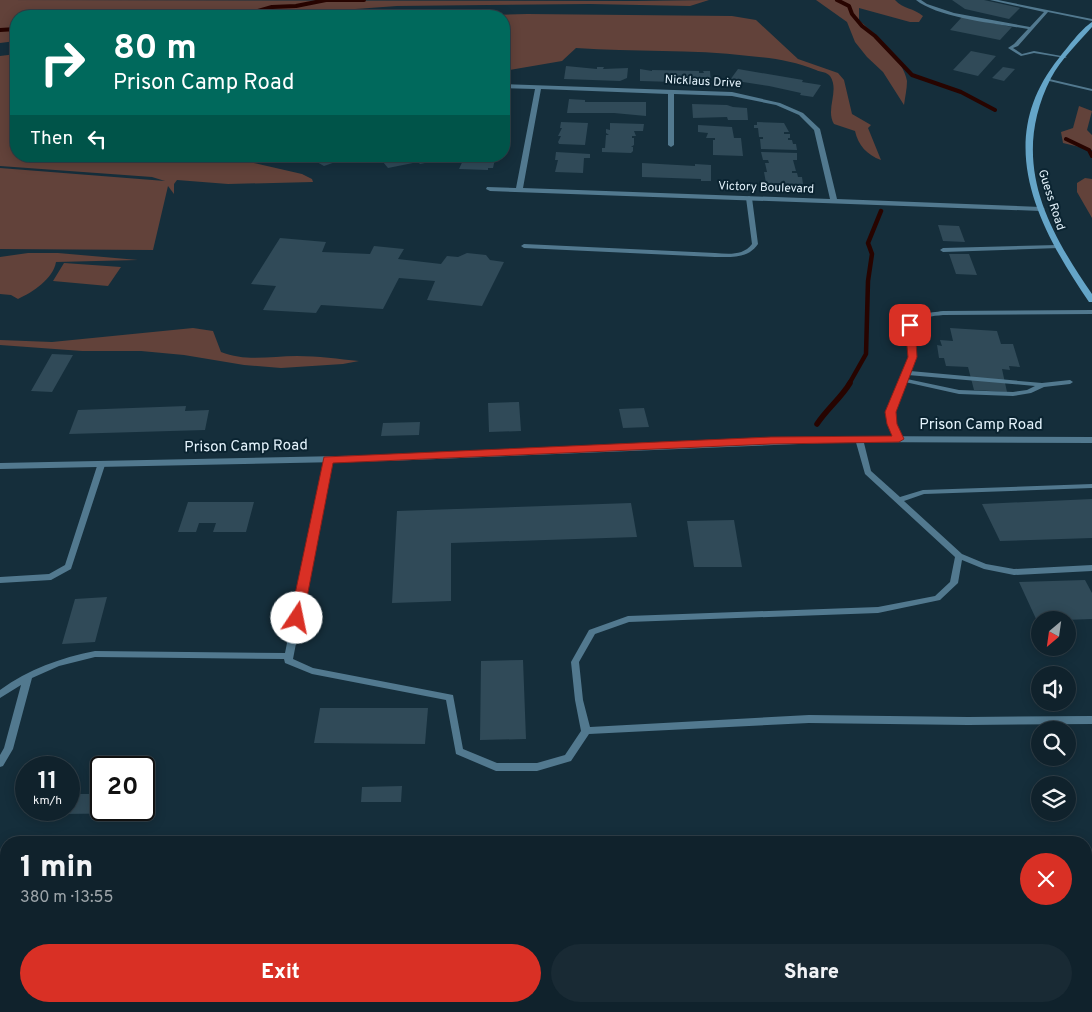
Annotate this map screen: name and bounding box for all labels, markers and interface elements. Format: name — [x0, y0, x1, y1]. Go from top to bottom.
text: 80 m — [113, 27, 197, 71]
icon: right — [30, 30, 95, 95]
text: Prison Camp Road — [113, 70, 294, 97]
street label: Nicklaus Drive — [664, 72, 742, 92]
icon: left — [83, 125, 111, 153]
text: Then — [30, 127, 73, 151]
street label: Guess Road — [1034, 167, 1068, 233]
street label: Victory Boulevard — [718, 178, 814, 198]
pin — [889, 304, 931, 346]
icon: arrive — [896, 311, 924, 339]
street label: Prison Camp Road — [919, 416, 1043, 435]
street label: Prison Camp Road — [184, 436, 308, 458]
position arrow — [270, 591, 322, 643]
north arrow — [1031, 611, 1076, 656]
map controls — [1031, 611, 1076, 821]
button: sound — [1031, 666, 1076, 711]
button: search — [1031, 721, 1076, 766]
speed limit sign: 20 — [90, 756, 155, 821]
text: 11 — [37, 766, 58, 798]
button: layers — [1031, 776, 1076, 821]
text: km/h — [33, 793, 62, 809]
text: 1 min — [20, 850, 93, 887]
button: close — [1020, 853, 1072, 905]
text: 380 m · 13:55 — [20, 888, 113, 908]
button: Exit — [20, 944, 541, 1002]
button: Share — [551, 944, 1072, 1002]

